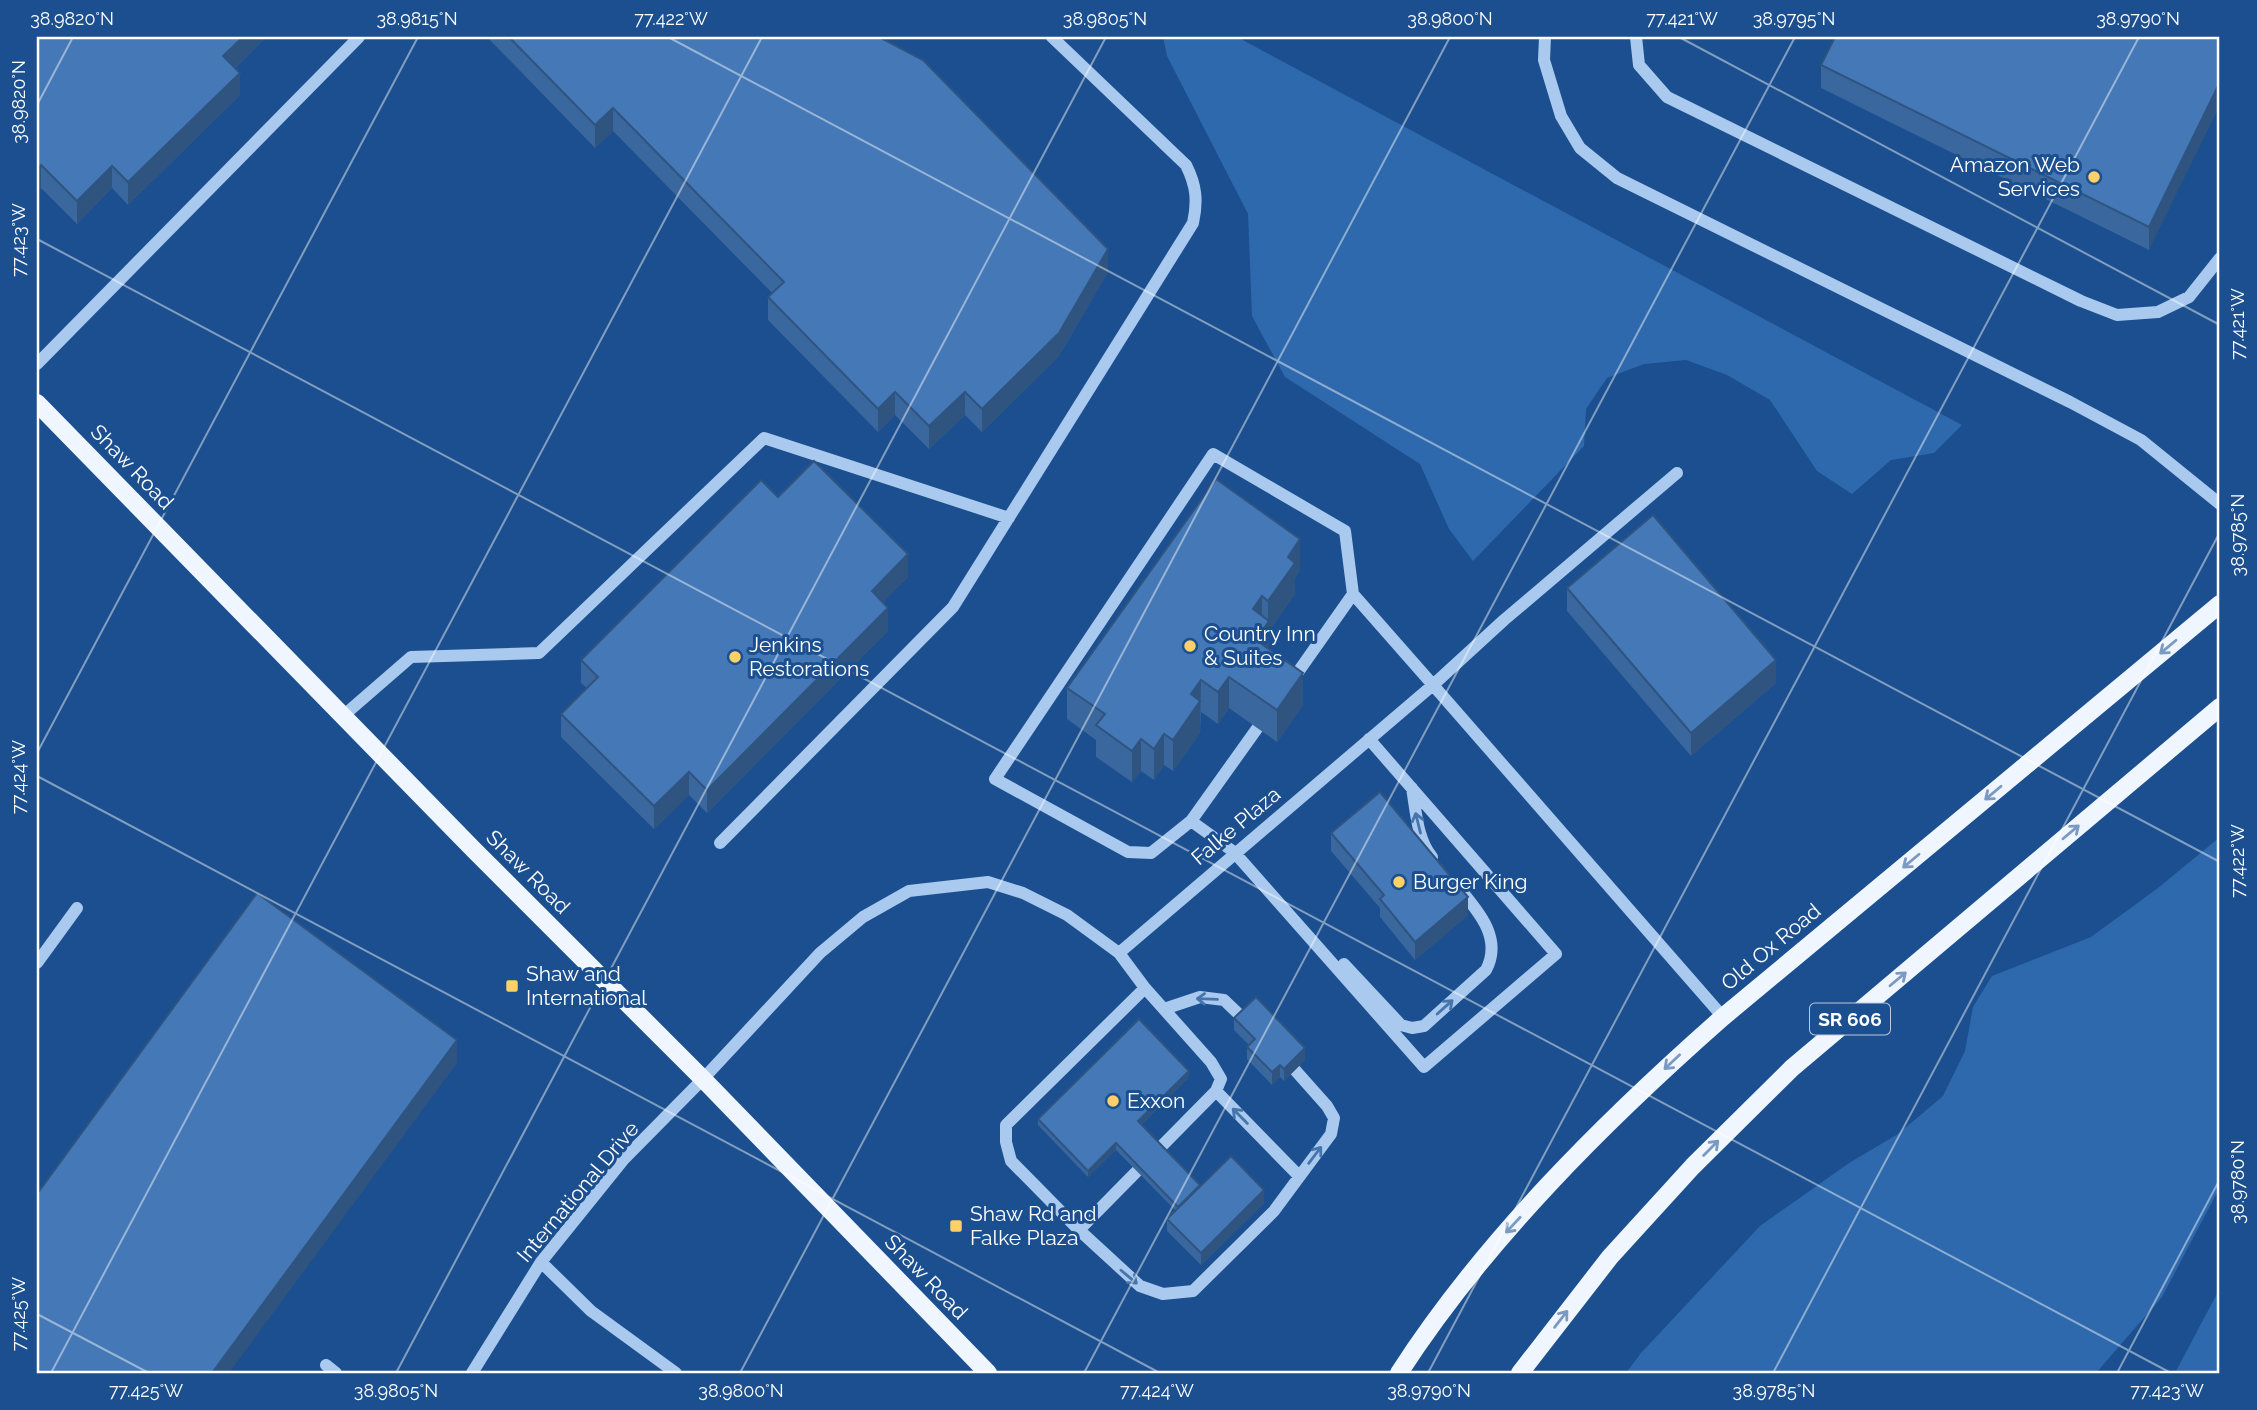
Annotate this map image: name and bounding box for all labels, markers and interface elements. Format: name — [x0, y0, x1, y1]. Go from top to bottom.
text: 38.9820°N — [30, 8, 114, 29]
text: 38.9815°N — [376, 8, 458, 29]
text: 77.422°W — [634, 8, 708, 29]
text: 38.9805°N — [1063, 8, 1147, 29]
text: 38.9800°N — [1407, 8, 1493, 29]
text: 77.421°W — [1646, 8, 1718, 29]
text: 38.9795°N — [1753, 8, 1835, 29]
text: 38.9790°N — [2096, 8, 2180, 29]
text: 38.9820°N — [8, 60, 29, 144]
place label: Amazon Web Services — [1950, 152, 2080, 201]
marker: Amazon Web Services — [2086, 169, 2102, 185]
text: 77.423°W — [8, 203, 29, 277]
text: 77.421°W — [2227, 288, 2248, 360]
street label: Shaw Road — [86, 419, 179, 514]
text: 38.9785°N — [2227, 494, 2248, 576]
place label: Country Inn & Suites — [1204, 621, 1316, 670]
place label: Jenkins Restorations — [749, 632, 869, 681]
marker: Country Inn & Suites — [1182, 638, 1198, 654]
one-way arrow — [2159, 639, 2177, 655]
marker: Jenkins Restorations — [727, 649, 743, 665]
text: 77.424°W — [8, 740, 29, 814]
street label: Falke Plaza — [1186, 781, 1285, 870]
one-way arrow — [1984, 785, 2002, 801]
one-way arrow — [1411, 812, 1424, 835]
one-way arrow — [2062, 824, 2080, 840]
text: 77.422°W — [2227, 824, 2248, 898]
street label: Shaw Road — [481, 825, 575, 919]
one-way arrow — [1903, 853, 1921, 869]
place label: Burger King — [1413, 869, 1527, 894]
marker: Burger King — [1391, 874, 1407, 890]
street label: Old Ox Road — [1716, 898, 1825, 995]
place label: Shaw and International — [526, 961, 647, 1010]
one-way arrow — [1888, 971, 1906, 986]
marker: Shaw and International — [504, 978, 520, 994]
one-way arrow — [1196, 993, 1219, 1006]
one-way arrow — [1436, 999, 1454, 1015]
road number: SR 606 — [1810, 1004, 1890, 1035]
one-way arrow — [1664, 1054, 1681, 1071]
place label: Exxon — [1127, 1088, 1185, 1113]
marker: Exxon — [1105, 1093, 1121, 1109]
one-way arrow — [1232, 1108, 1249, 1125]
street label: International Drive — [512, 1116, 644, 1267]
one-way arrow — [1703, 1139, 1720, 1156]
text: 38.9780°N — [2227, 1140, 2248, 1224]
one-way arrow — [1307, 1147, 1322, 1165]
place label: Shaw Rd and Falke Plaza — [970, 1201, 1097, 1250]
one-way arrow — [1505, 1216, 1522, 1233]
marker: Shaw Rd and Falke Plaza — [948, 1218, 964, 1234]
street label: Shaw Road — [880, 1229, 973, 1324]
one-way arrow — [1120, 1269, 1138, 1285]
text: 77.425°W — [8, 1277, 29, 1351]
one-way arrow — [1554, 1310, 1569, 1328]
text: 77.425°W — [109, 1380, 183, 1401]
text: 38.9805°N — [354, 1380, 438, 1401]
text: 38.9800°N — [698, 1380, 784, 1401]
text: 77.424°W — [1120, 1380, 1194, 1401]
text: 38.9790°N — [1387, 1380, 1471, 1401]
text: 38.9785°N — [1733, 1380, 1815, 1401]
text: 77.423°W — [2130, 1380, 2204, 1401]

